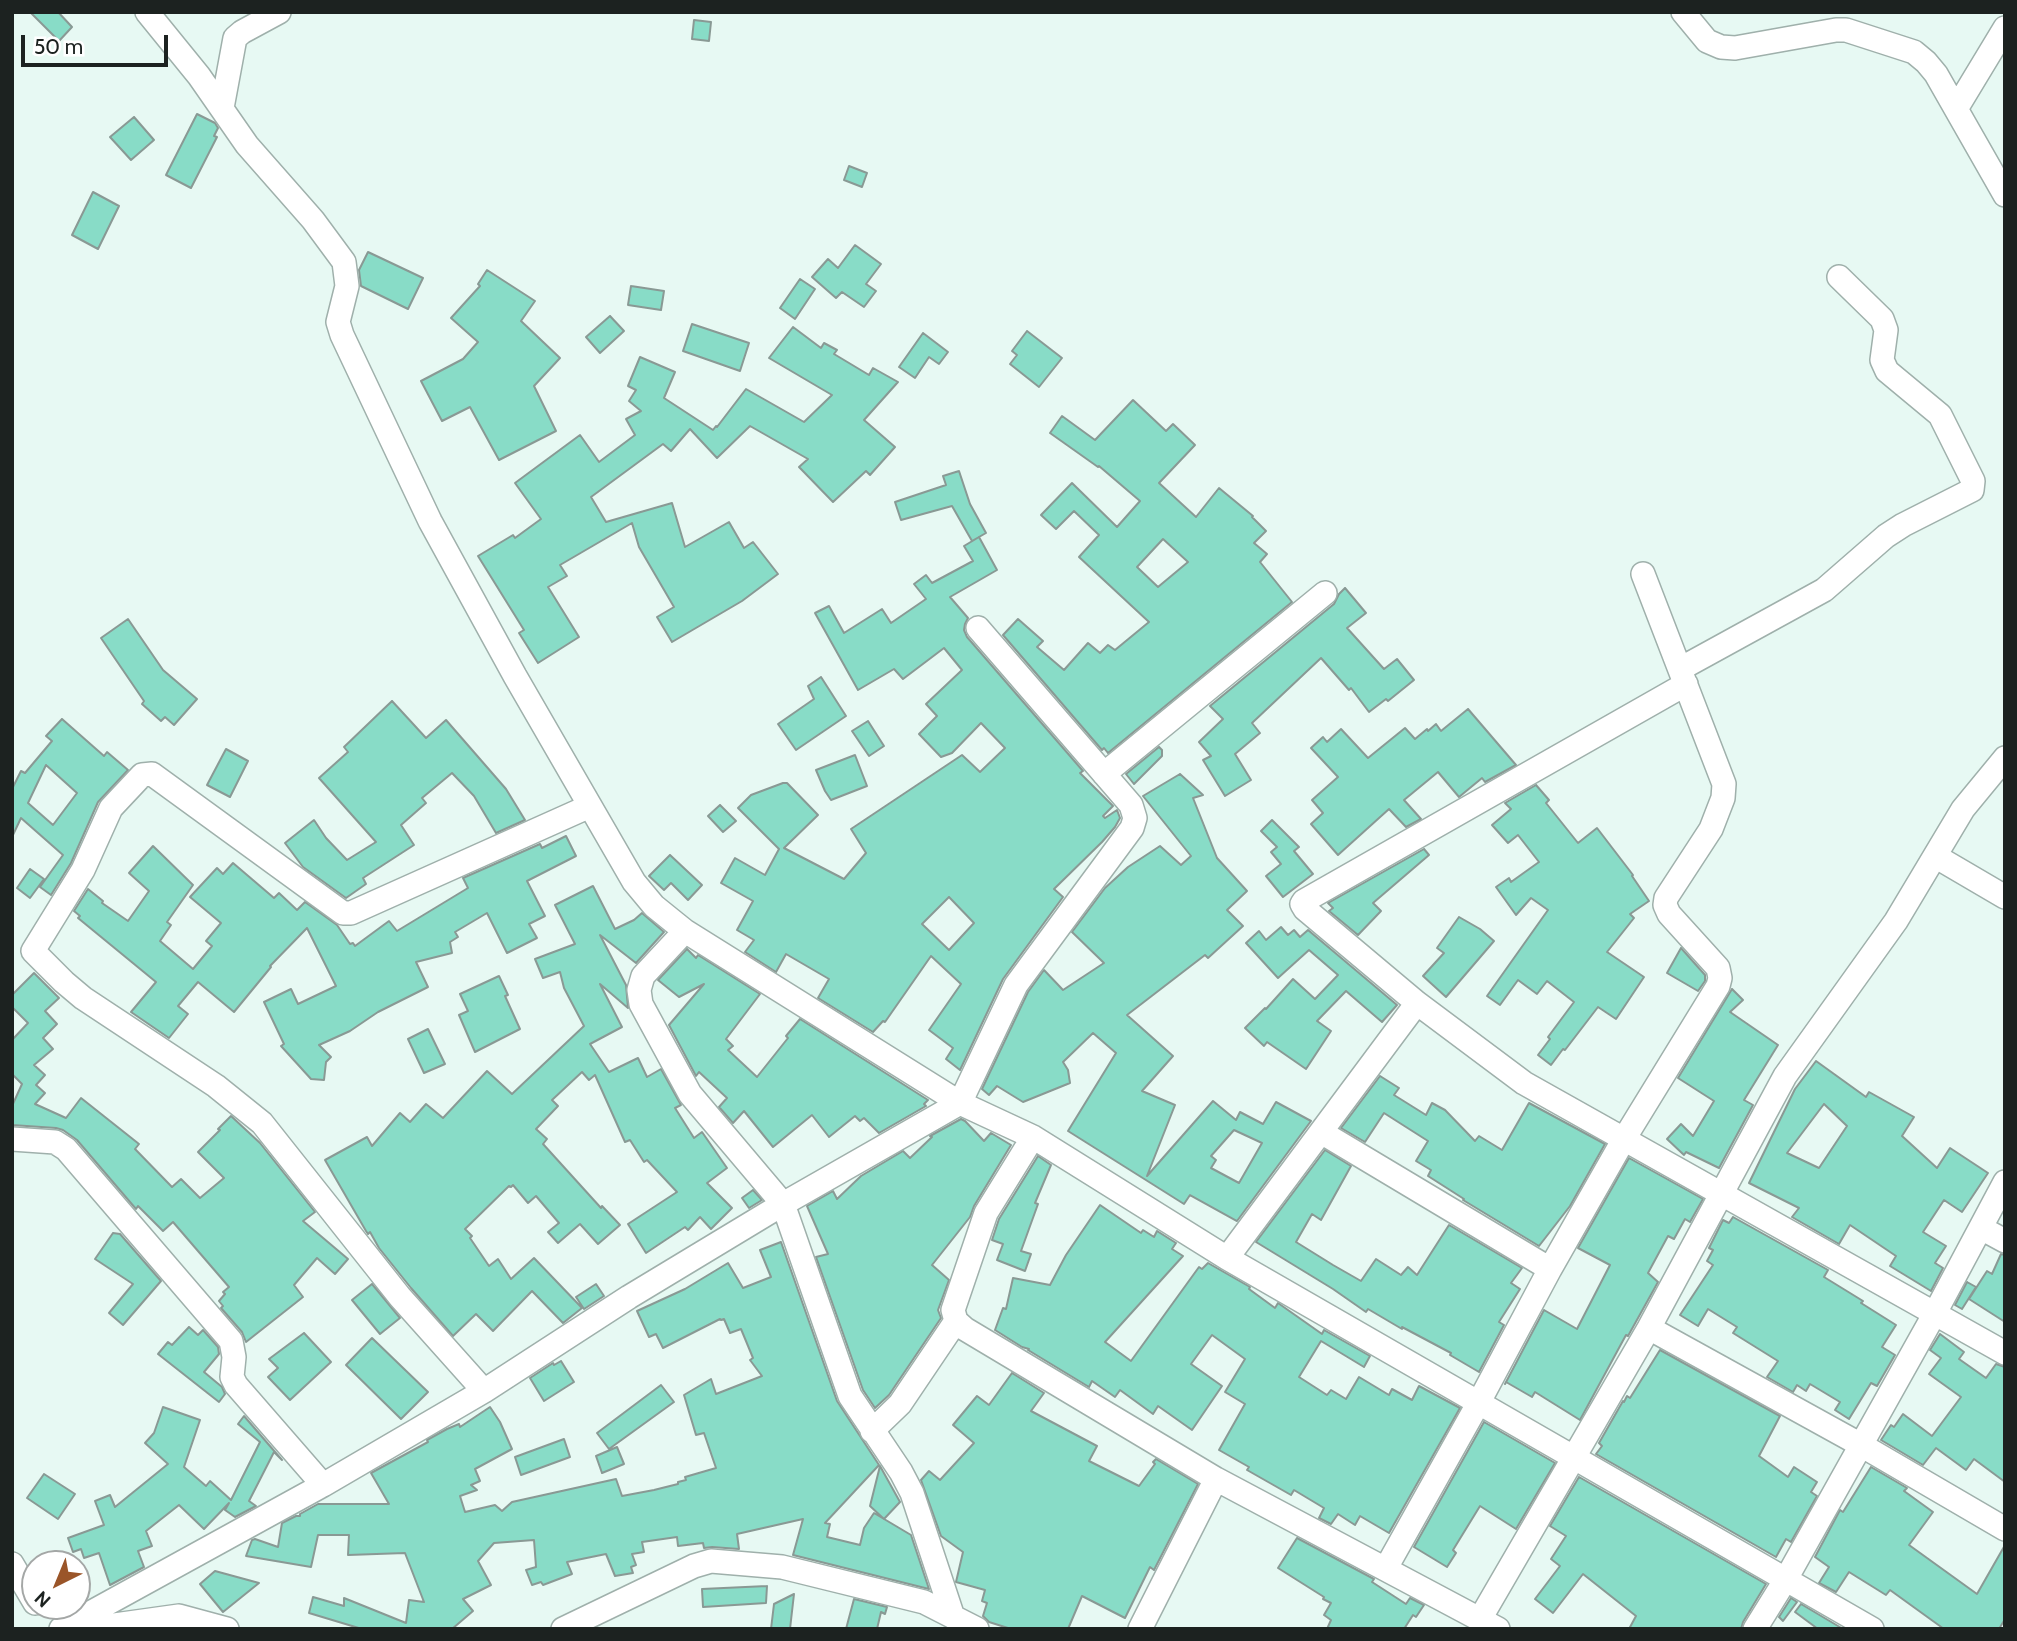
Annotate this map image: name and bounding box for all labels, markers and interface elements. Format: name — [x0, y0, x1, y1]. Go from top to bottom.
scale bar — [24, 21, 172, 65]
text: 50 m — [34, 34, 83, 59]
north arrow — [21, 1550, 91, 1620]
text: N — [30, 1586, 55, 1612]

